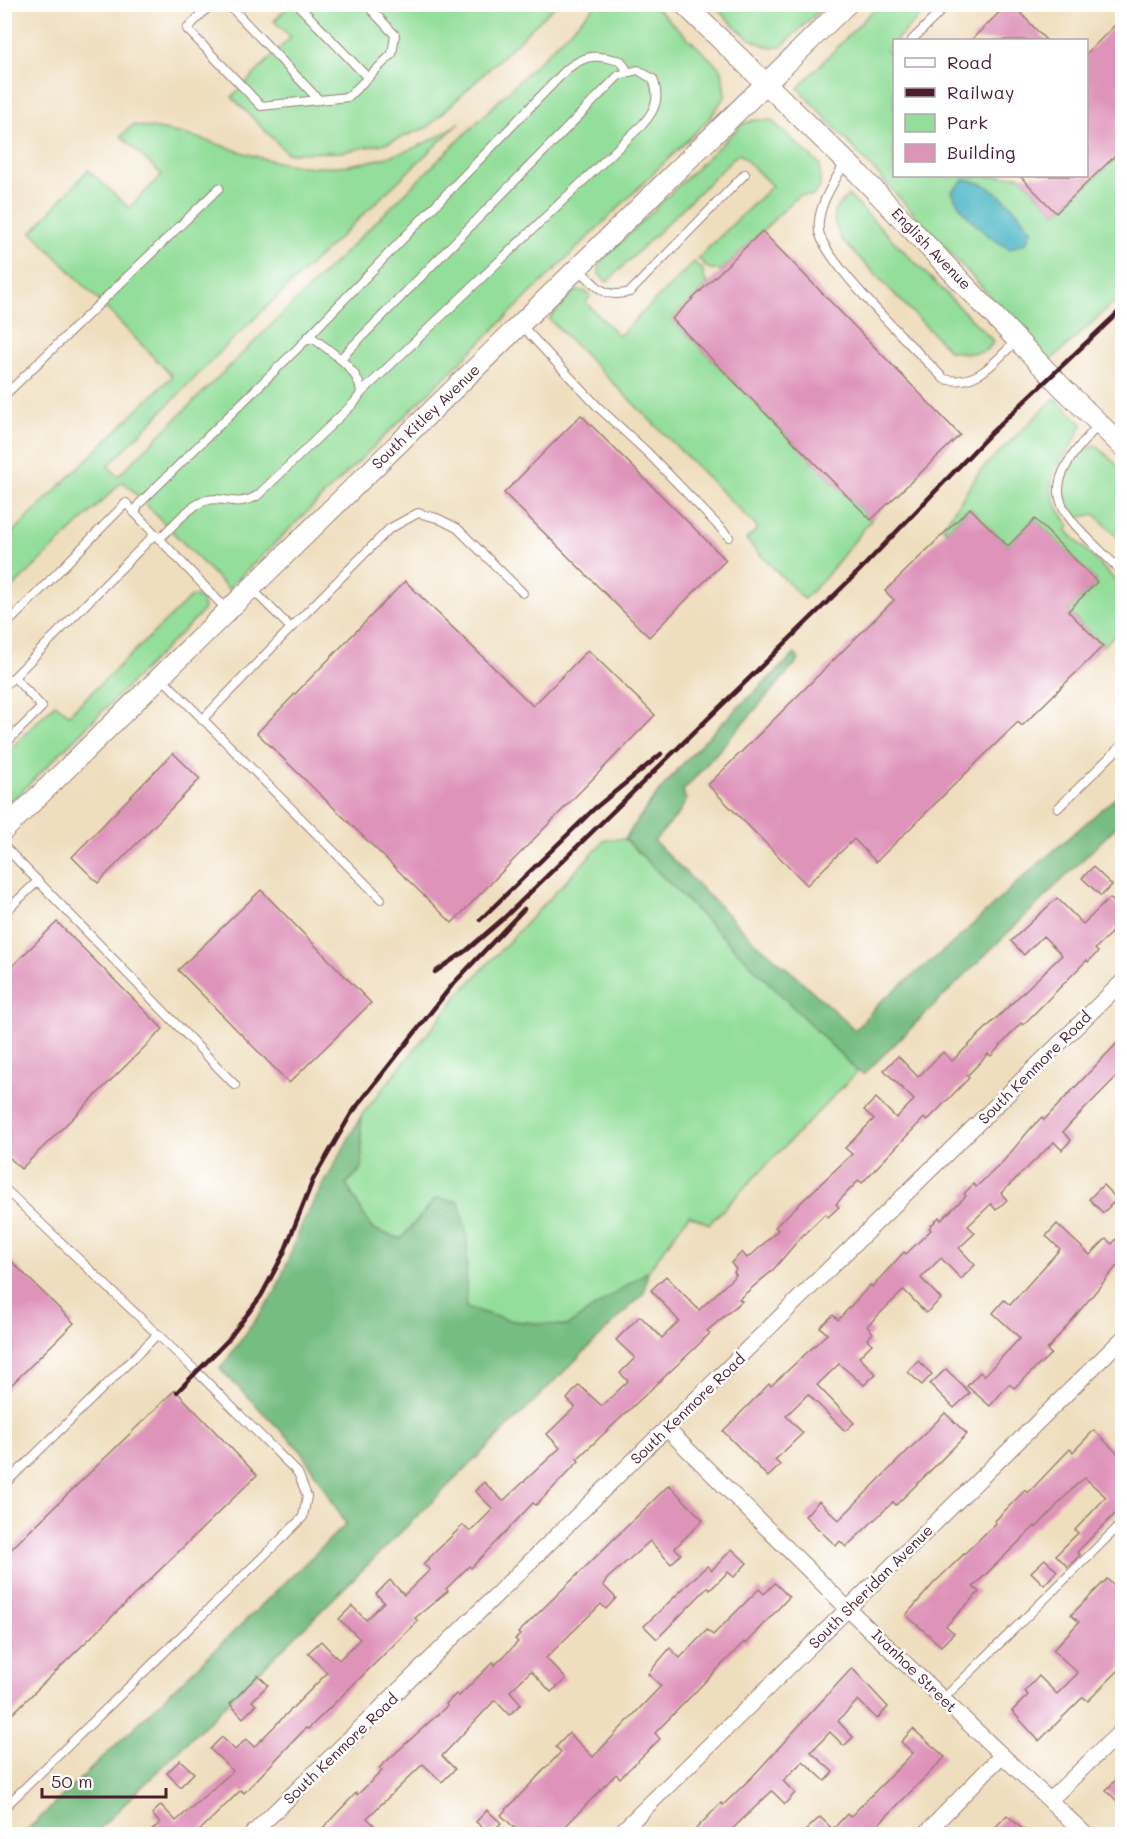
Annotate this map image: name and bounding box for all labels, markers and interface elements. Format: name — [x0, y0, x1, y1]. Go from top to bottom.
legend — [893, 39, 1088, 177]
text: Road — [947, 50, 992, 74]
text: Railway — [947, 80, 1014, 104]
text: Park — [947, 110, 988, 134]
text: Building — [947, 140, 1015, 164]
street label: English Avenue — [888, 203, 976, 294]
street label: South Kitley Avenue — [367, 359, 484, 473]
street label: South Kenmore Road — [974, 1007, 1095, 1128]
street label: South Kenmore Road — [626, 1348, 749, 1468]
street label: South Sheridan Avenue — [804, 1520, 937, 1653]
street label: Ivanhoe Street — [868, 1624, 962, 1716]
street label: South Kenmore Road — [279, 1688, 402, 1808]
scale bar — [42, 1761, 166, 1799]
text: 50 m — [51, 1769, 93, 1793]

